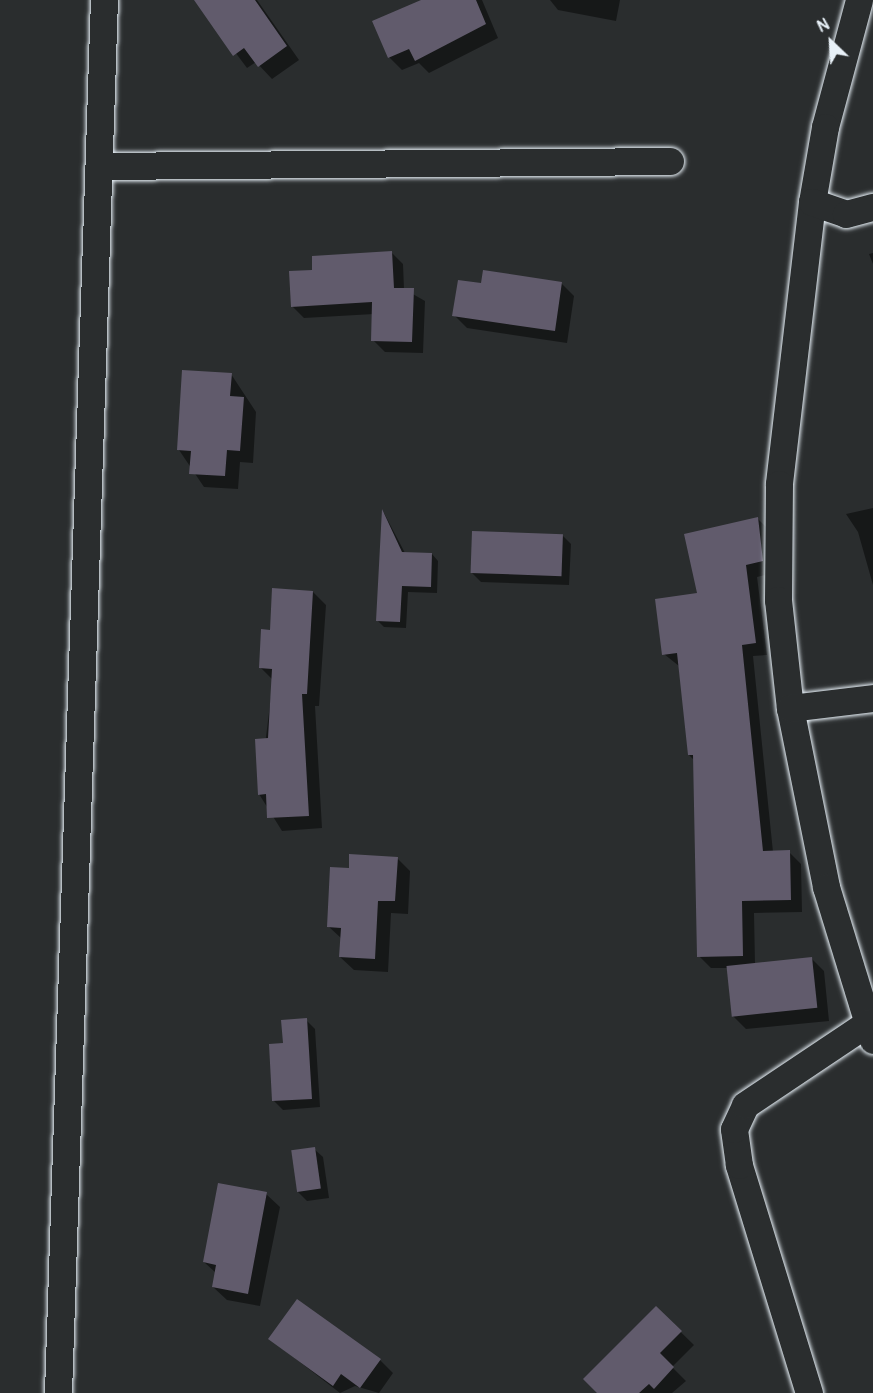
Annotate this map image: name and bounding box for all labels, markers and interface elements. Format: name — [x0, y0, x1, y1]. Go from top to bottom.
north arrow — [801, 12, 861, 72]
text: N — [814, 14, 833, 37]

